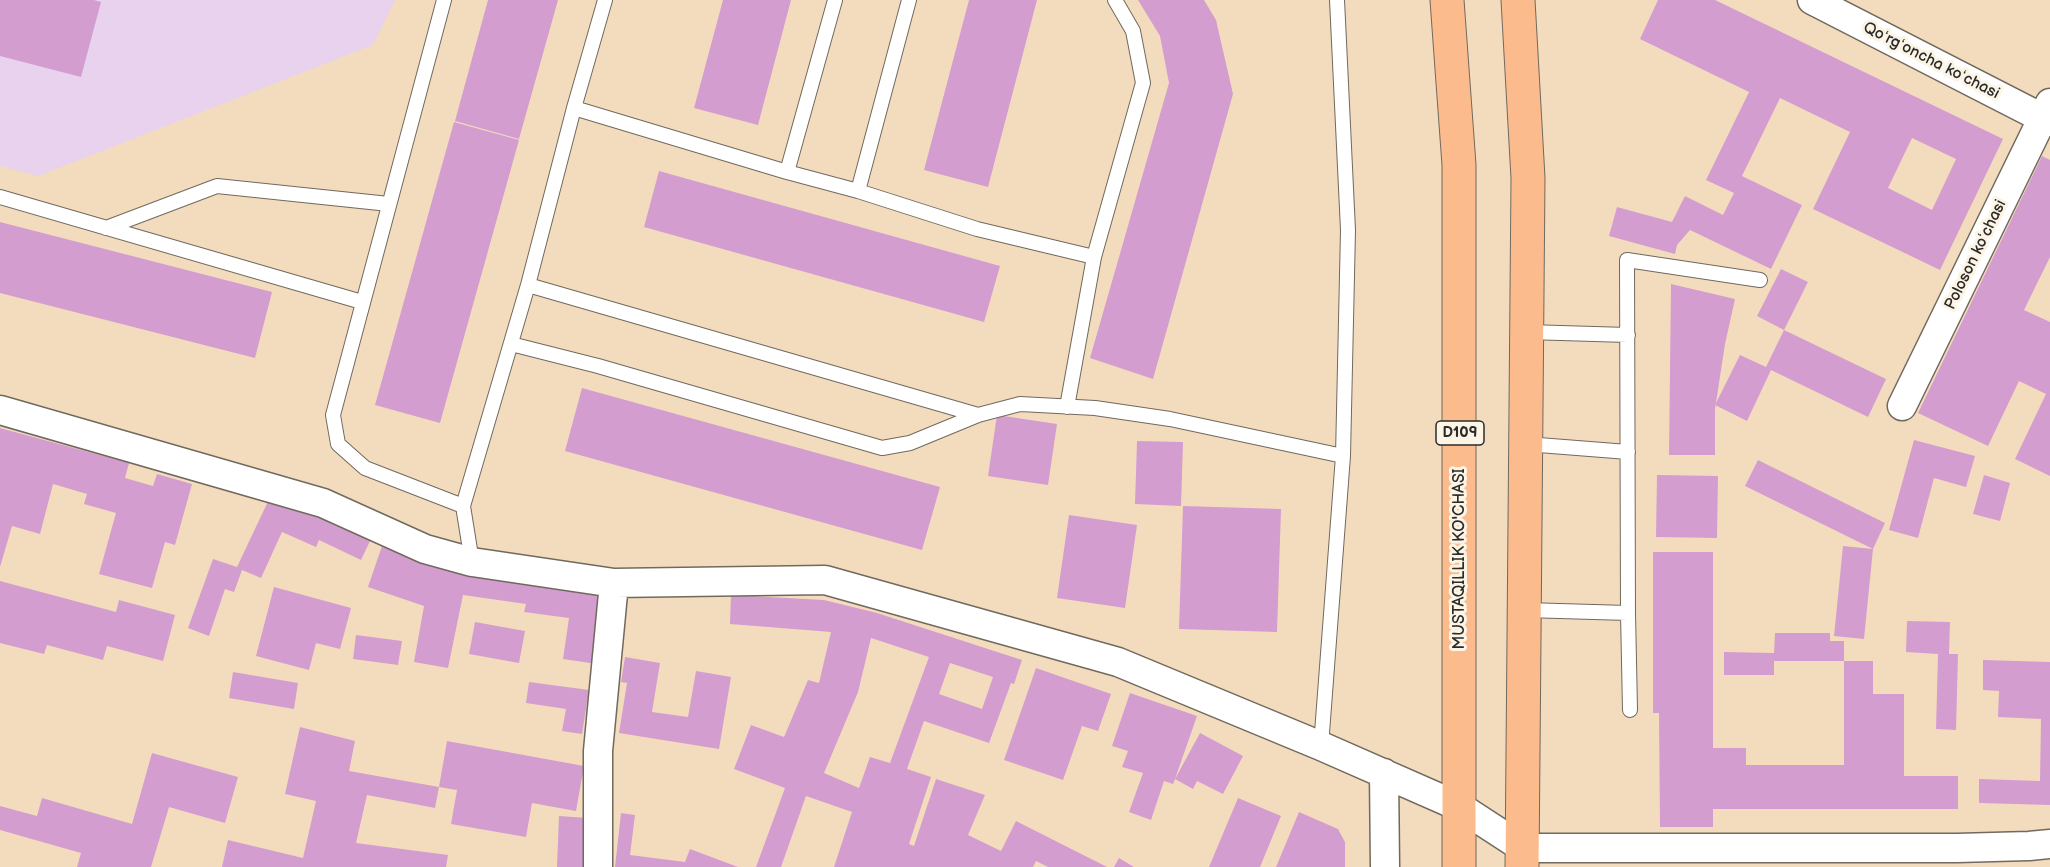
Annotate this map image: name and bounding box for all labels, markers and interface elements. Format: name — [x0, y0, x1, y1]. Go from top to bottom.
street label: Qoʻrgʻoncha koʻchasi — [1860, 18, 2002, 104]
street label: Poloson koʻchasi — [1941, 197, 2011, 313]
road number: D109 — [1436, 421, 1484, 445]
street label: MUSTAQILLIK KO'CHASI — [1450, 468, 1470, 650]

